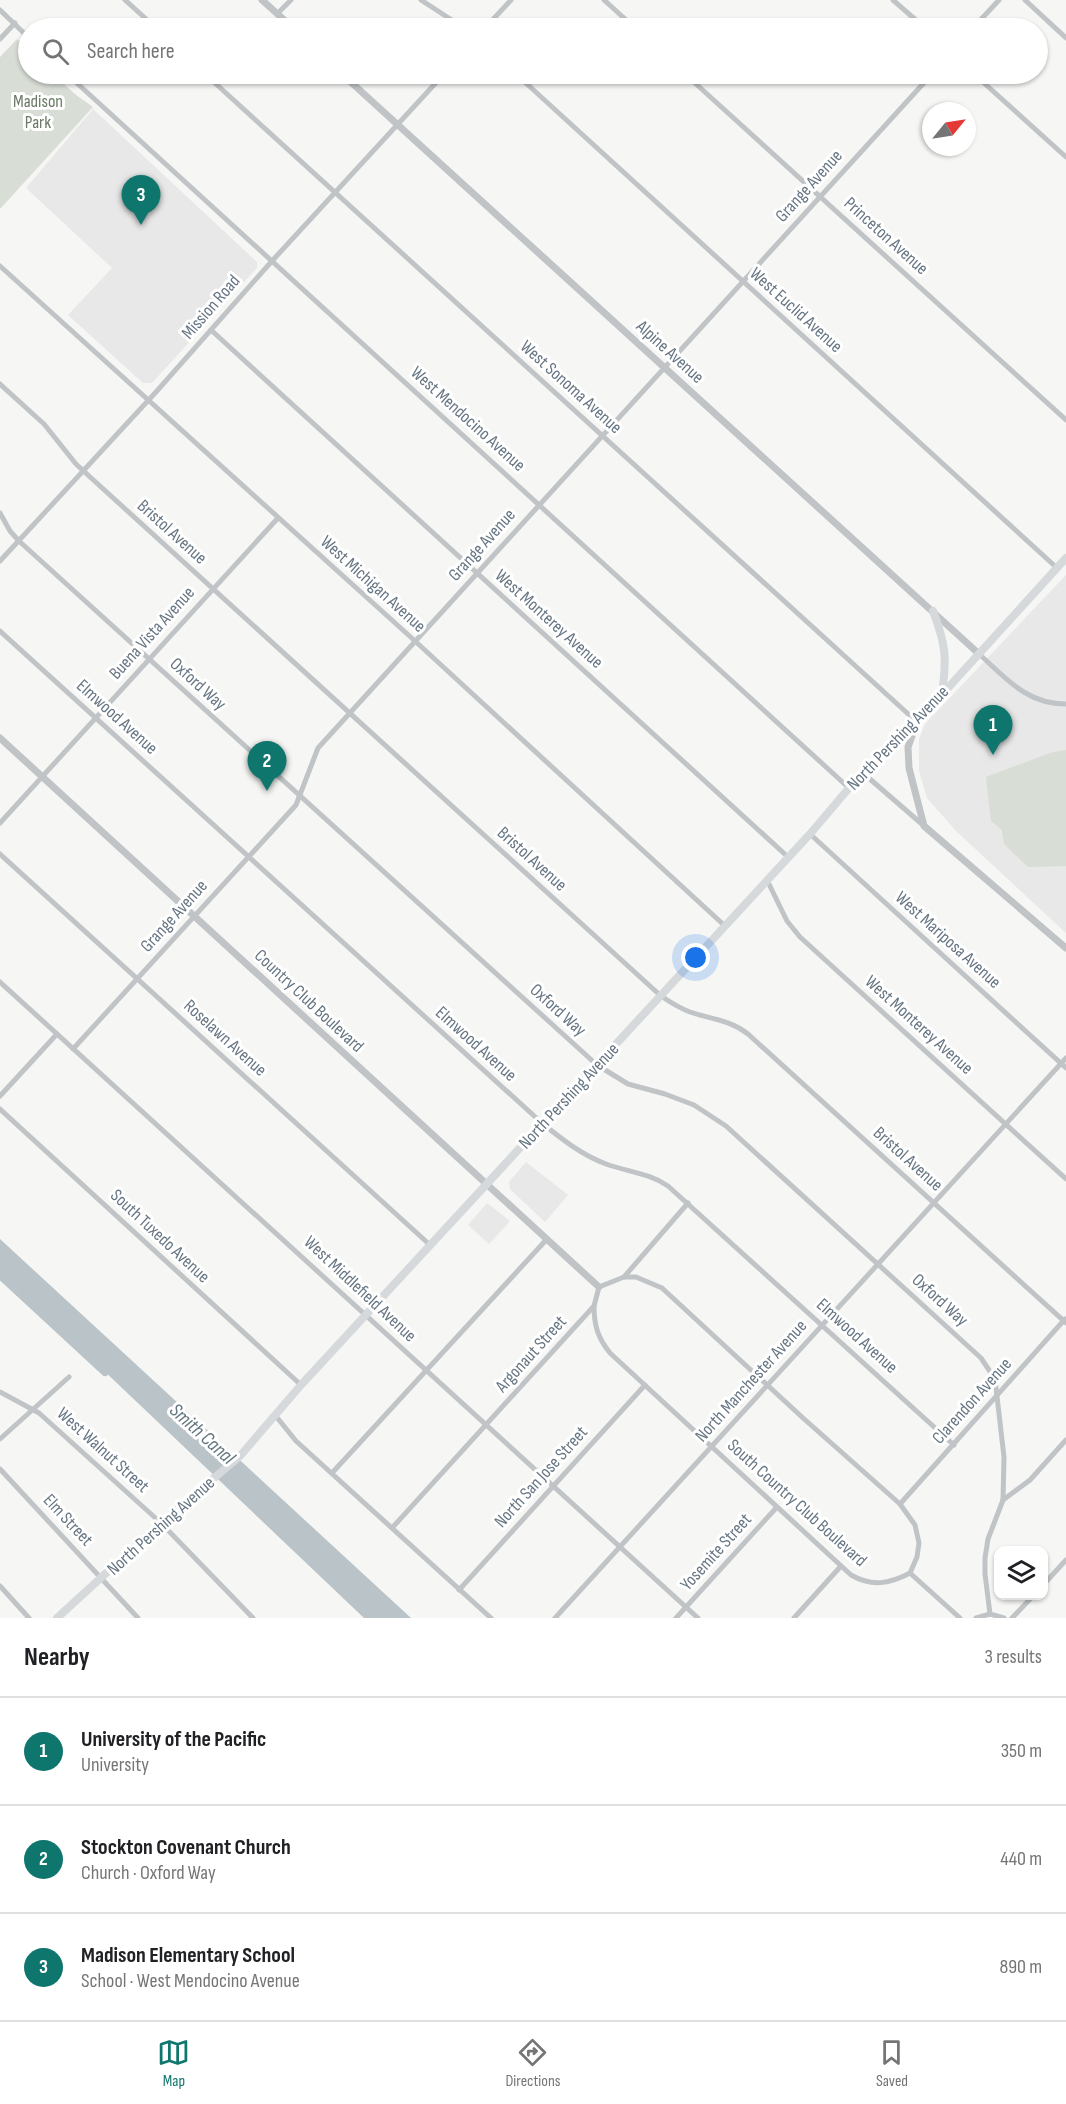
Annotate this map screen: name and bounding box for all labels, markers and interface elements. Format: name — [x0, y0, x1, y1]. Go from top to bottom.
search box — [18, 18, 1048, 84]
icon: search — [39, 35, 72, 68]
text: Search here — [87, 38, 174, 65]
park label: Madison Park — [13, 91, 63, 133]
north arrow — [922, 102, 976, 156]
street label: Grange Avenue — [771, 146, 847, 226]
pin: 3 — [122, 176, 160, 225]
street label: Princeton Avenue — [840, 193, 932, 279]
street label: West Euclid Avenue — [745, 263, 847, 357]
street label: Mission Road — [177, 271, 245, 343]
street label: Alpine Avenue — [631, 315, 708, 388]
street label: West Sonoma Avenue — [516, 336, 626, 438]
street label: West Mendocino Avenue — [406, 362, 530, 476]
street label: Bristol Avenue — [133, 495, 211, 569]
street label: Grange Avenue — [444, 505, 520, 585]
street label: West Michigan Avenue — [316, 531, 430, 637]
street label: West Monterey Avenue — [491, 565, 607, 673]
street label: Buena Vista Avenue — [105, 582, 199, 684]
street label: Oxford Way — [166, 653, 230, 715]
street label: Elmwood Avenue — [72, 675, 162, 759]
street label: North Pershing Avenue — [843, 681, 953, 795]
pin: 1 — [974, 706, 1012, 755]
pin: 2 — [248, 742, 286, 791]
street label: Bristol Avenue — [493, 822, 571, 896]
street label: Grange Avenue — [136, 876, 212, 956]
street label: West Mariposa Avenue — [891, 887, 1005, 993]
your location — [681, 943, 710, 972]
street label: Country Club Boulevard — [250, 945, 368, 1057]
street label: West Monterey Avenue — [861, 971, 977, 1079]
street label: Oxford Way — [526, 979, 590, 1041]
street label: Roselawn Avenue — [179, 995, 271, 1081]
street label: Elmwood Avenue — [431, 1002, 521, 1086]
street label: North Pershing Avenue — [515, 1039, 623, 1153]
street label: Bristol Avenue — [869, 1122, 947, 1196]
street label: South Tuxedo Avenue — [106, 1185, 214, 1287]
street label: West Middlefield Avenue — [299, 1232, 421, 1346]
street label: Oxford Way — [908, 1269, 972, 1331]
street label: Elmwood Avenue — [812, 1294, 902, 1378]
street label: Argonaut Street — [490, 1311, 571, 1397]
street label: North Manchester Avenue — [691, 1316, 811, 1446]
street label: Clarendon Avenue — [928, 1354, 1016, 1448]
water label: Smith Canal — [164, 1398, 241, 1470]
street label: West Walnut Street — [53, 1403, 154, 1497]
street label: North San Jose Street — [490, 1422, 592, 1532]
street label: South Country Club Boulevard — [723, 1435, 871, 1571]
street label: North Pershing Avenue — [103, 1472, 219, 1580]
street label: Elm Street — [39, 1490, 98, 1551]
street label: Yosemite Street — [676, 1509, 756, 1595]
map controls — [994, 1546, 1048, 1600]
button: layers — [994, 1546, 1048, 1600]
text: Nearby — [24, 1642, 90, 1673]
text: 3 results — [985, 1645, 1042, 1669]
text: University of the Pacific — [81, 1726, 266, 1753]
text: 1 — [40, 1739, 47, 1763]
text: 350 m — [1001, 1739, 1042, 1763]
text: University — [81, 1753, 149, 1777]
text: Stockton Covenant Church — [81, 1834, 291, 1861]
text: 2 — [39, 1847, 48, 1871]
text: 440 m — [1000, 1847, 1042, 1871]
text: Church · Oxford Way — [81, 1861, 216, 1885]
text: Madison Elementary School — [81, 1942, 295, 1969]
text: 3 — [39, 1955, 48, 1979]
text: 890 m — [999, 1955, 1042, 1979]
text: School · West Mendocino Avenue — [81, 1969, 300, 1993]
tab: Map — [157, 2036, 190, 2091]
tab: Directions — [505, 2036, 560, 2091]
tab: Saved — [875, 2036, 908, 2091]

